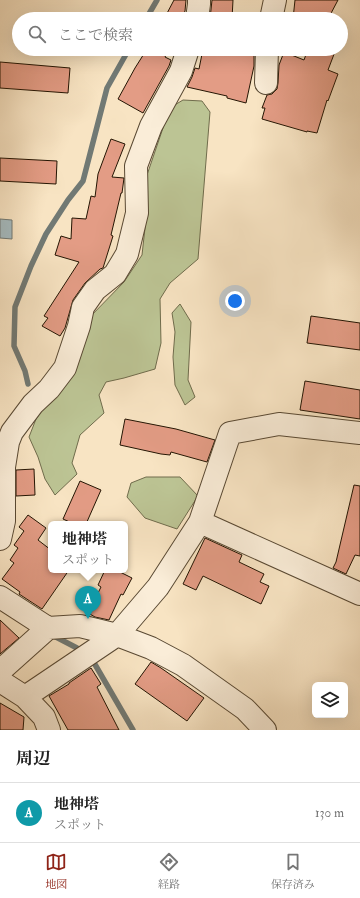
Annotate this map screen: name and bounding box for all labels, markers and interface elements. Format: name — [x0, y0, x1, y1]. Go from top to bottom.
search box — [12, 12, 348, 56]
icon: search — [26, 23, 48, 45]
text: ここで検索 — [58, 26, 133, 45]
your location — [225, 291, 245, 311]
popup — [48, 521, 128, 573]
text: 地神塔 — [62, 530, 107, 549]
text: スポット — [62, 552, 114, 568]
pin: A — [75, 586, 101, 619]
map controls — [312, 682, 348, 718]
button: layers — [312, 682, 348, 718]
text: 周辺 — [16, 748, 50, 769]
text: 地神塔 — [54, 795, 99, 814]
text: A — [25, 805, 33, 821]
text: 130 m — [315, 805, 344, 821]
text: スポット — [54, 817, 106, 833]
tab: 地図 — [45, 851, 67, 891]
tab: 経路 — [158, 851, 180, 891]
tab: 保存済み — [271, 851, 315, 891]

